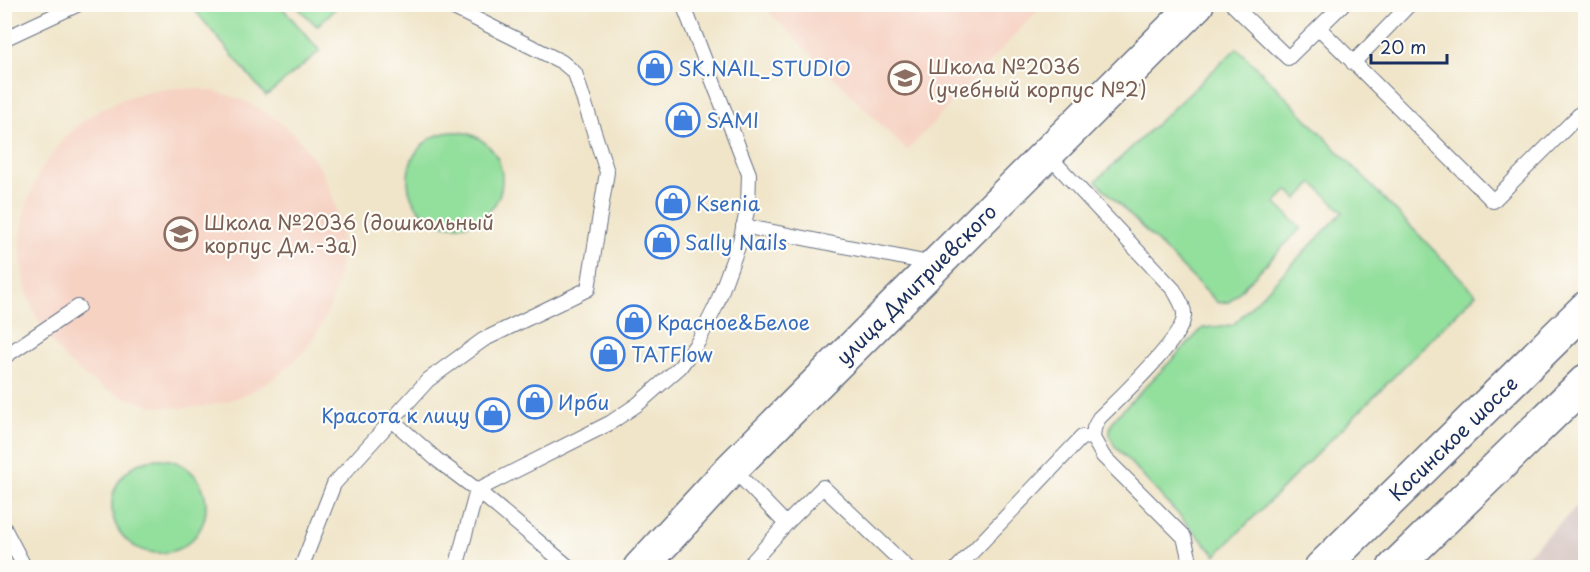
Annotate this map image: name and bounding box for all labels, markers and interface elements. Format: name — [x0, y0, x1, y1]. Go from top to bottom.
scale bar — [1371, 27, 1448, 65]
text: 20 m — [1380, 33, 1426, 60]
shop icon: SK.NAIL_STUDIO — [637, 50, 673, 86]
place label: Школа №2036 (учебный корпус №2) — [928, 51, 1147, 104]
place label: SK.NAIL_STUDIO — [678, 53, 851, 83]
school or university icon: Школа №2036 (учебный корпус №2) — [887, 60, 923, 96]
shop icon: SAMI — [665, 102, 701, 138]
place label: SAMI — [706, 105, 759, 135]
shop icon: Ksenia — [655, 185, 691, 221]
place label: Ksenia — [696, 188, 761, 218]
street label: улица Дмитриевского — [829, 197, 1003, 371]
place label: Школа №2036 (дошкольный корпус Дм.-3а) — [204, 207, 494, 260]
school or university icon: Школа №2036 (дошкольный корпус Дм.-3а) — [163, 216, 199, 252]
shop icon: Sally Nails — [644, 224, 680, 260]
place label: Sally Nails — [685, 227, 787, 257]
shop icon: Красное&Белое — [616, 304, 652, 340]
place label: Красное&Белое — [657, 307, 810, 337]
shop icon: TATFlow — [590, 336, 626, 372]
place label: TATFlow — [631, 339, 713, 369]
street label: Косинское шоссе — [1382, 368, 1524, 508]
shop icon: Ирби — [517, 384, 553, 420]
place label: Ирби — [558, 387, 609, 417]
shop icon: Красота к лицу — [475, 397, 511, 433]
place label: Красота к лицу — [321, 400, 470, 430]

